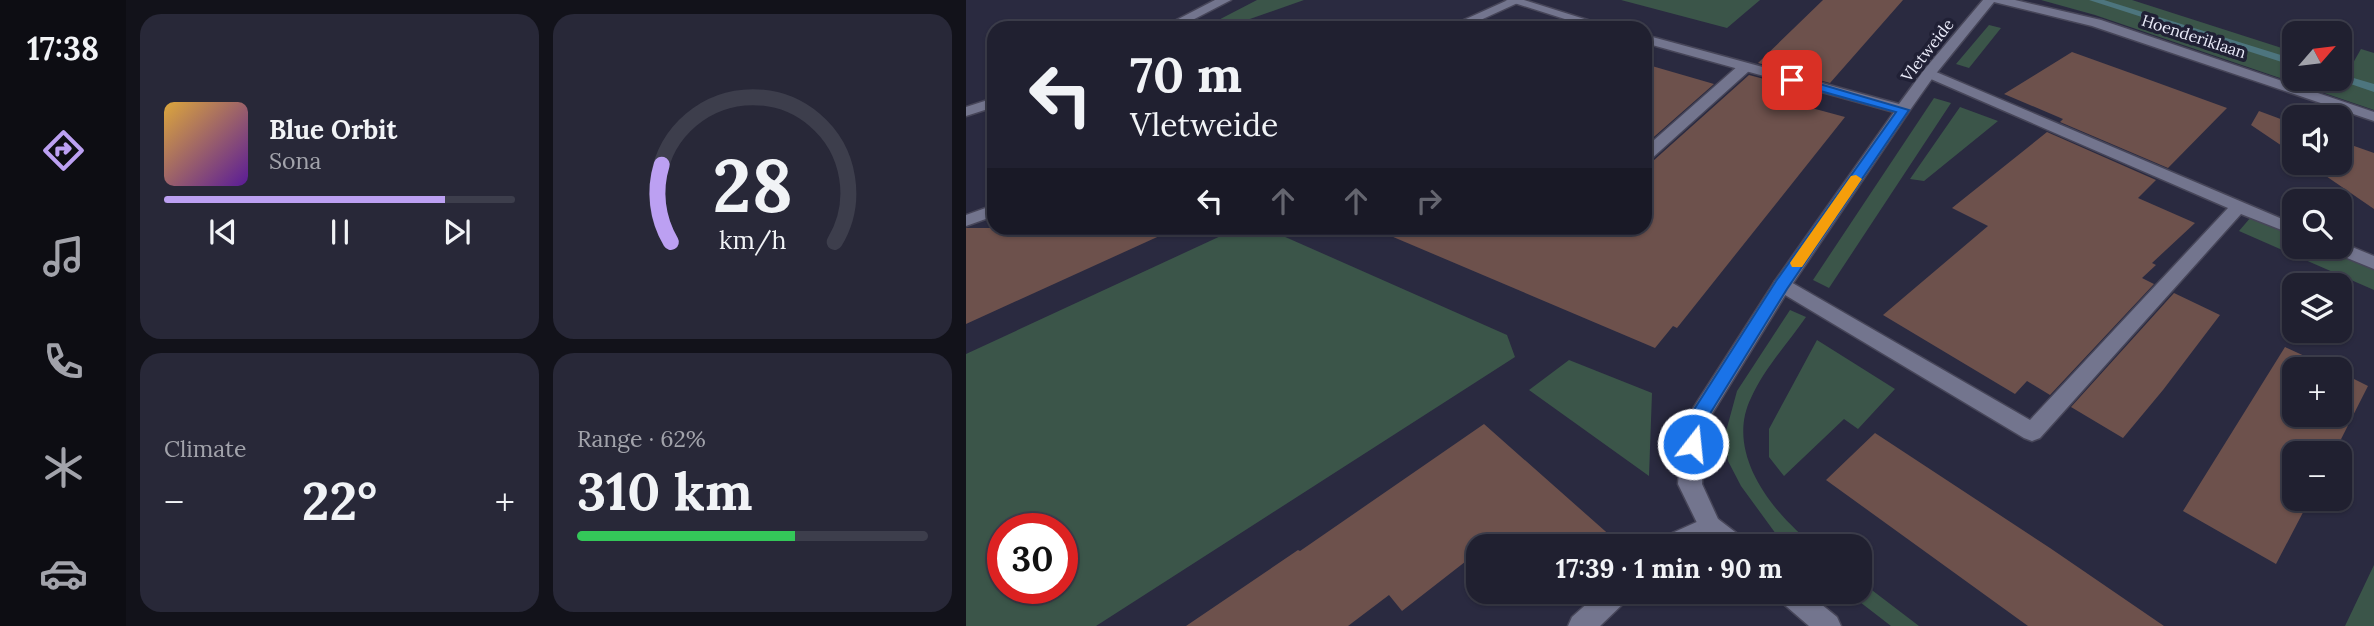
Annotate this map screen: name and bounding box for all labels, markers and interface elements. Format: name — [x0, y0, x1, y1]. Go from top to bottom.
street label: Hoenderiklaan — [2139, 10, 2249, 62]
street label: Vletweide — [1896, 14, 1958, 86]
north arrow — [2282, 21, 2352, 91]
map controls — [2282, 21, 2352, 511]
text: 17:38 — [27, 28, 99, 69]
text: 70 m — [1130, 43, 1242, 105]
icon: left — [1015, 49, 1106, 140]
pin — [1762, 50, 1822, 110]
icon: arrive — [1773, 61, 1811, 99]
text: Vletweide — [1130, 104, 1278, 145]
button: sound — [2282, 105, 2352, 175]
text: Blue Orbit — [269, 113, 397, 146]
icon: directions — [39, 126, 88, 175]
text: 28 — [712, 140, 793, 233]
text: Sona — [269, 146, 321, 175]
icon: left — [1191, 182, 1229, 220]
icon: ahead — [1264, 182, 1302, 220]
icon: ahead — [1337, 182, 1375, 220]
icon: right — [1410, 182, 1448, 220]
button: search — [2282, 189, 2352, 259]
icon: previous — [204, 213, 242, 251]
icon: pause — [321, 213, 359, 251]
icon: next — [438, 213, 476, 251]
text: km/h — [719, 224, 786, 256]
icon: music — [39, 232, 88, 281]
button: layers — [2282, 273, 2352, 343]
icon: phone — [39, 337, 88, 386]
button: + — [2282, 357, 2352, 427]
position arrow — [1656, 407, 1730, 481]
text: Range · 62% — [577, 424, 706, 453]
text: Climate — [164, 434, 246, 463]
button: − — [2282, 441, 2352, 511]
icon: climate — [39, 443, 88, 492]
text: 310 km — [577, 458, 753, 524]
text: 22° — [302, 468, 377, 534]
text: − — [164, 478, 184, 526]
text: + — [495, 478, 515, 526]
speed limit sign: 30 — [987, 513, 1078, 604]
icon: car — [39, 549, 88, 598]
text: 17:39 · 1 min · 90 m — [1556, 552, 1782, 585]

